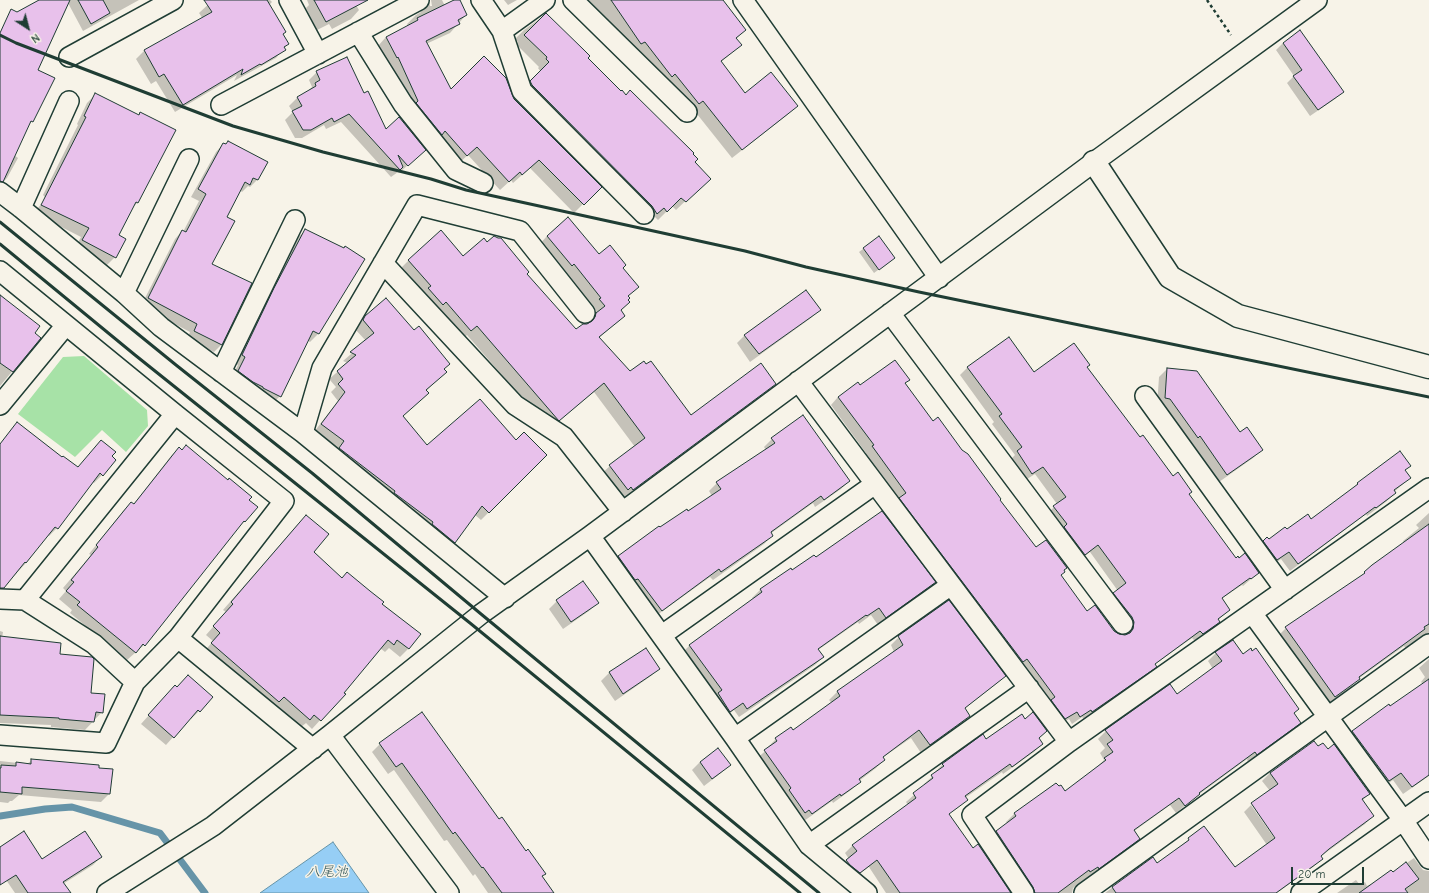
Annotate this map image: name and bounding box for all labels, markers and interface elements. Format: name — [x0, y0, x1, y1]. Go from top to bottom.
north arrow — [8, 8, 48, 48]
text: N — [29, 31, 42, 45]
scale bar — [1293, 859, 1366, 885]
water label: 八尾池 — [306, 864, 348, 880]
text: 20 m — [1298, 867, 1326, 881]

